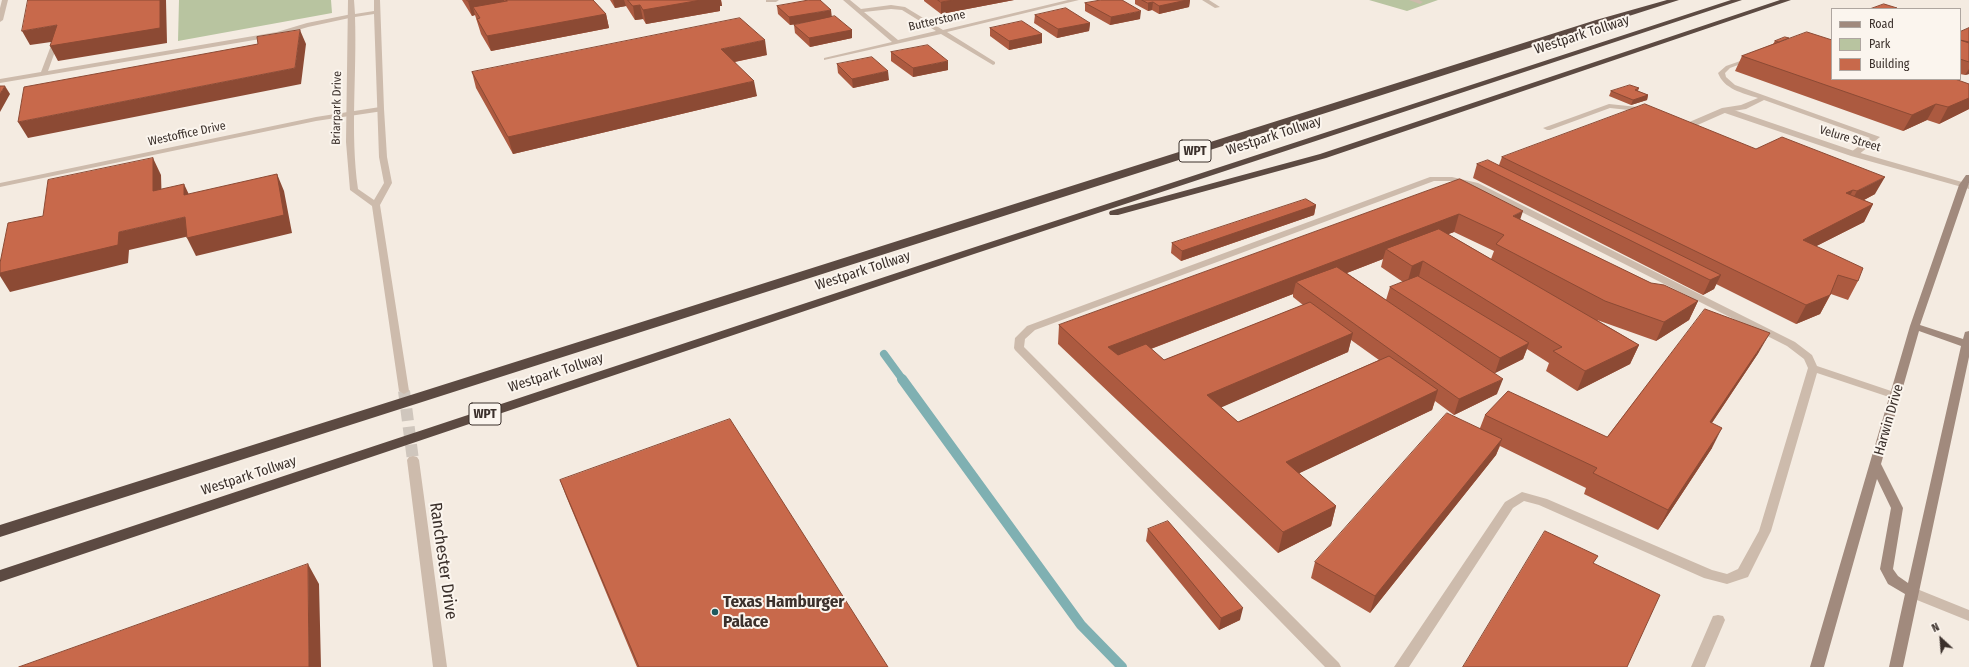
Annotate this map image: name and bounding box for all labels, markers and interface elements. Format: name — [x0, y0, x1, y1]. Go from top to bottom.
street label: Butterstone — [907, 7, 967, 35]
legend — [1831, 8, 1961, 80]
street label: Westpark Tollway — [1532, 12, 1632, 58]
text: Road — [1869, 17, 1894, 31]
text: Park — [1869, 37, 1890, 51]
text: Building — [1869, 57, 1909, 71]
street label: Briarpark Drive — [329, 71, 345, 145]
street label: Westpark Tollway — [1224, 113, 1324, 159]
street label: Westoffice Drive — [147, 119, 227, 149]
street label: Velure Street — [1818, 123, 1882, 155]
road number: WPT — [1179, 140, 1211, 162]
street label: Westpark Tollway — [813, 248, 913, 294]
street label: Westpark Tollway — [506, 350, 606, 396]
street label: Harwin Drive — [1871, 382, 1907, 458]
road number: WPT — [469, 403, 501, 425]
street label: Westpark Tollway — [199, 453, 299, 499]
street label: Ranchester Drive — [425, 501, 461, 621]
place label: Texas Hamburger Palace — [723, 592, 845, 632]
marker: Texas Hamburger Palace — [710, 607, 720, 617]
north arrow — [1921, 619, 1961, 659]
text: N — [1930, 620, 1941, 635]

